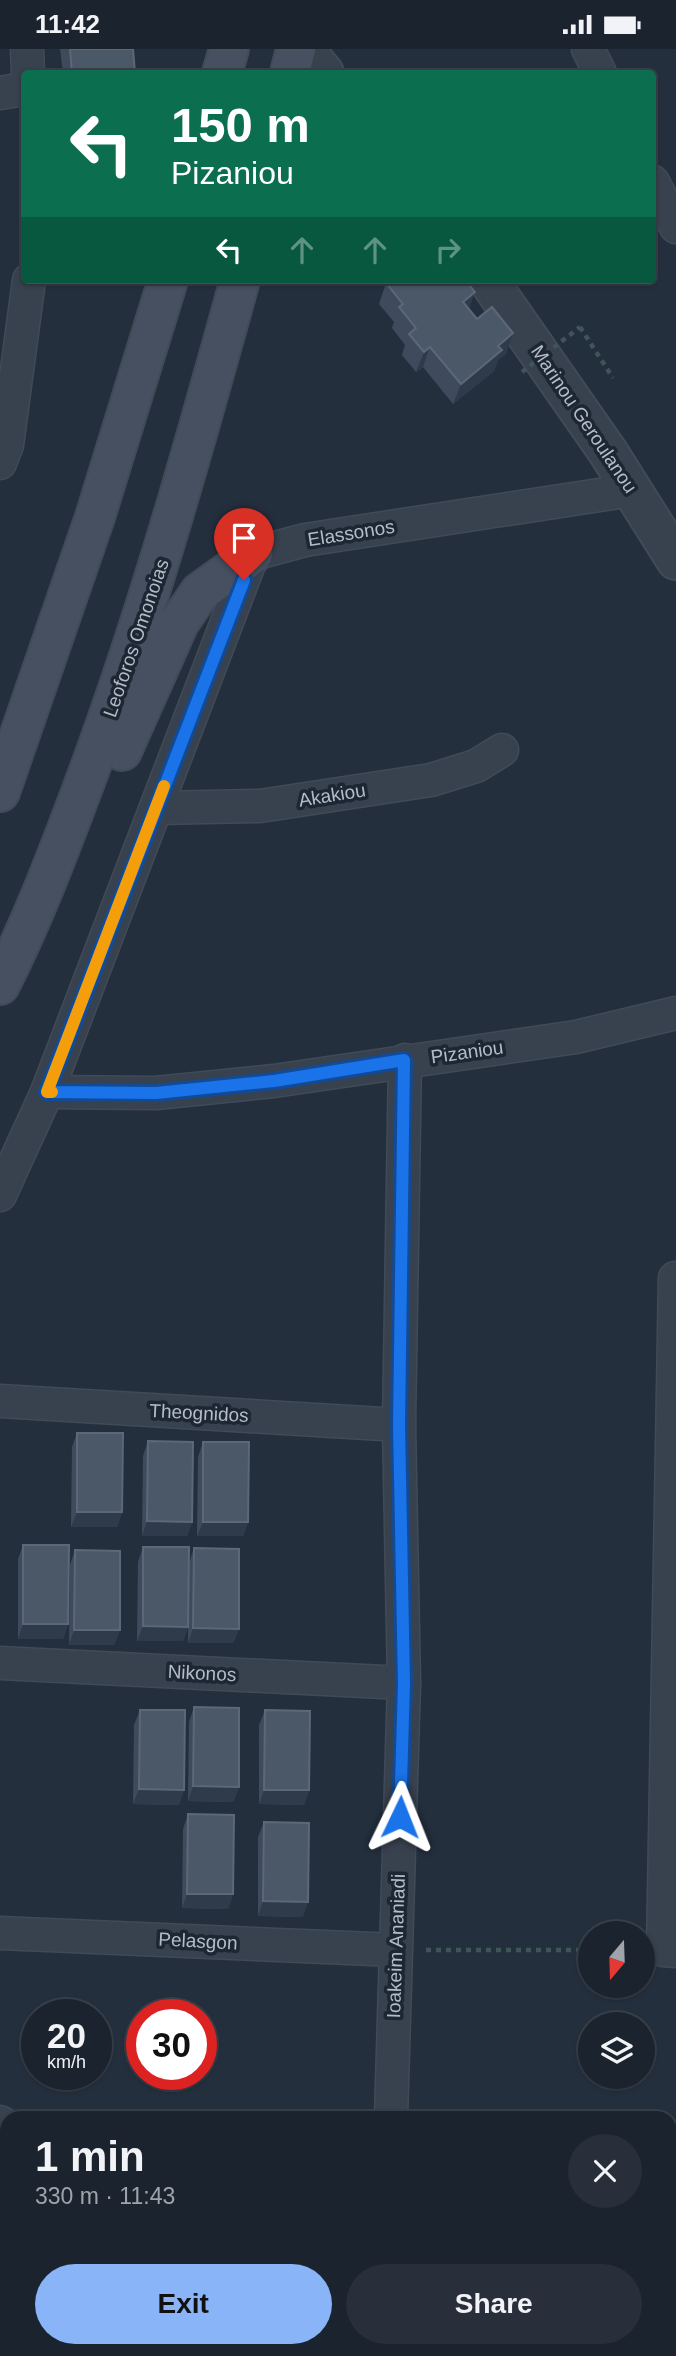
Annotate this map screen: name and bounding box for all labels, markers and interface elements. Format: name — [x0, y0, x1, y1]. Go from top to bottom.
text: 11:42 — [35, 9, 100, 39]
icon: left — [56, 98, 147, 189]
text: 150 m — [171, 98, 310, 152]
text: Pizaniou — [171, 155, 294, 191]
icon: left — [210, 231, 248, 269]
icon: ahead — [283, 231, 321, 269]
icon: ahead — [356, 231, 394, 269]
icon: right — [429, 231, 467, 269]
street label: Marinou Geroulanou — [527, 341, 641, 497]
pin — [214, 508, 274, 580]
street label: Elassonos — [306, 516, 396, 550]
icon: arrive — [225, 519, 263, 557]
street label: Leoforos Omonoias — [99, 556, 173, 720]
street label: Akakiou — [297, 779, 367, 811]
street label: Pizaniou — [429, 1037, 505, 1067]
street label: Theognidos — [149, 1400, 249, 1426]
street label: Nikonos — [167, 1661, 237, 1685]
position arrow — [363, 1780, 437, 1854]
street label: Ioakeim Ananiadi — [383, 1873, 409, 2019]
north arrow — [578, 1921, 654, 1999]
map controls — [578, 1921, 655, 2089]
street label: Pelasgon — [158, 1928, 238, 1954]
speed limit sign: 30 — [126, 1999, 217, 2090]
button: layers — [578, 2012, 655, 2089]
text: 20 — [47, 2016, 86, 2055]
text: km/h — [47, 2052, 86, 2072]
text: 1 min — [35, 2133, 145, 2180]
button: close — [568, 2134, 642, 2208]
text: 330 m · 11:43 — [35, 2183, 175, 2209]
button: Exit — [35, 2264, 332, 2344]
button: Share — [346, 2264, 642, 2344]

